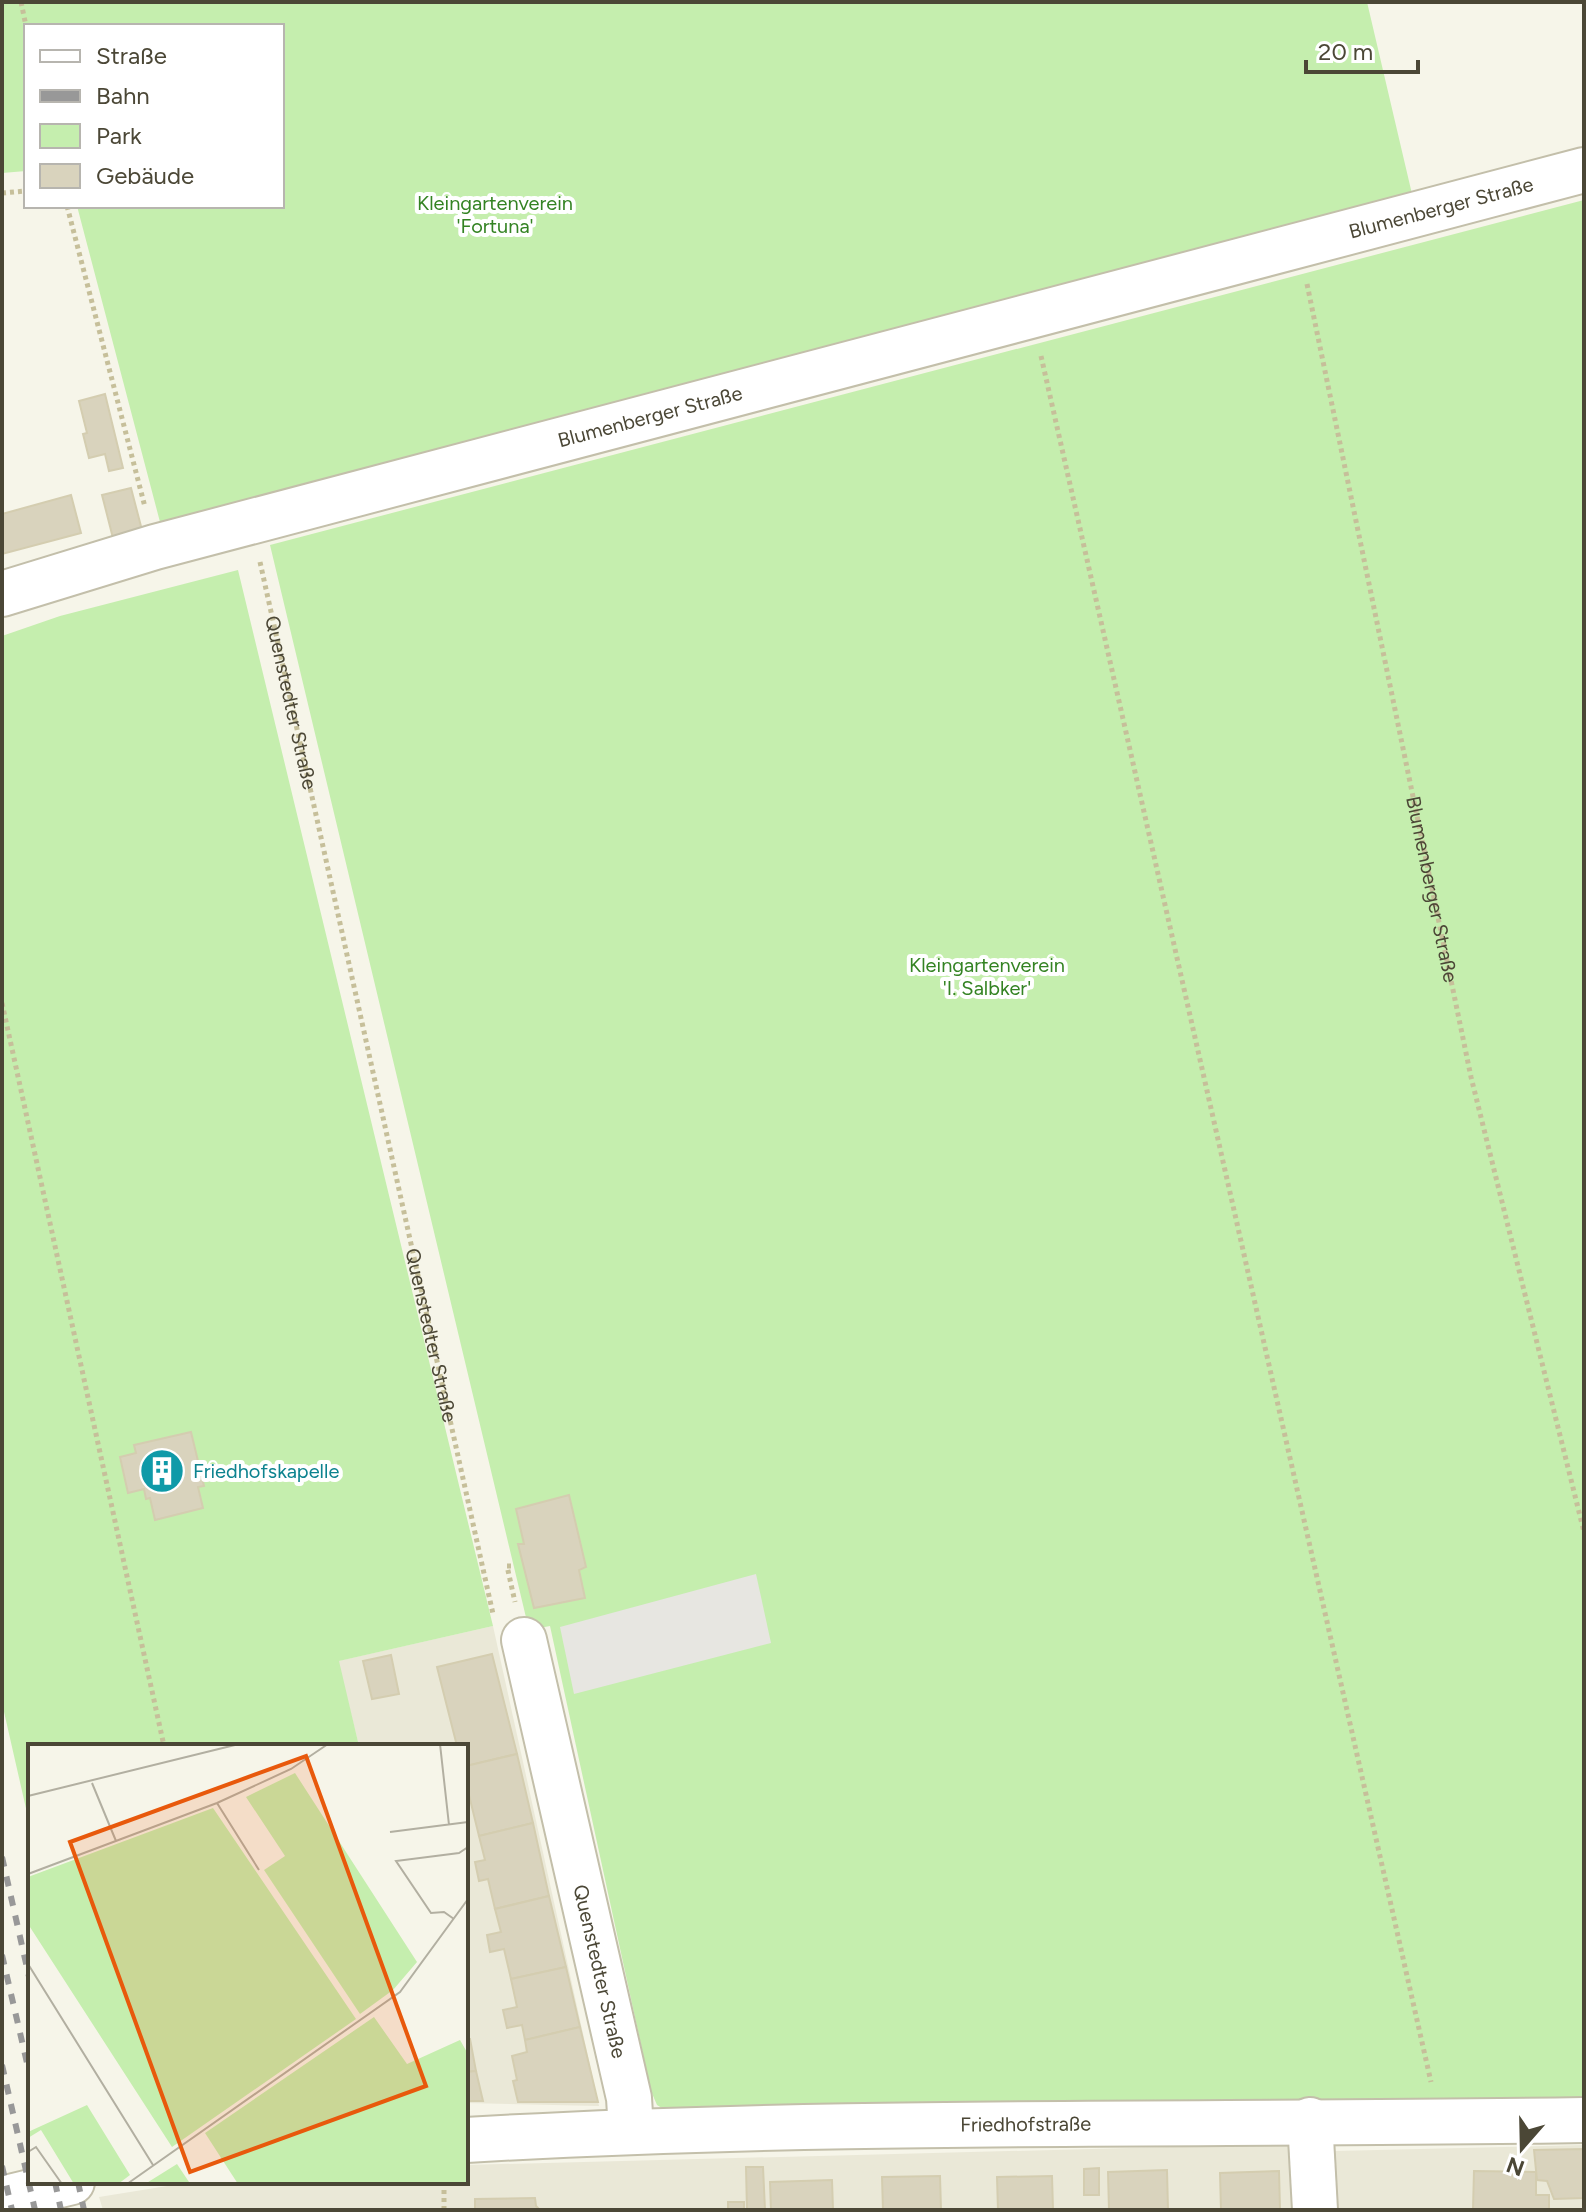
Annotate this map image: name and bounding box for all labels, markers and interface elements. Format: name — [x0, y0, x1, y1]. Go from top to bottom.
legend — [24, 24, 284, 208]
scale bar — [1306, 24, 1418, 74]
text: 20 m — [1318, 37, 1373, 66]
text: Straße — [96, 41, 167, 70]
text: Bahn — [96, 81, 150, 110]
text: Park — [96, 121, 142, 150]
text: Gebäude — [96, 161, 194, 190]
street label: Blumenberger Straße — [1346, 172, 1536, 244]
park label: Kleingartenverein 'Fortuna' — [417, 191, 573, 238]
street label: Blumenberger Straße — [555, 381, 745, 452]
street label: Quenstedter Straße — [260, 613, 322, 792]
street label: Blumenberger Straße — [1401, 794, 1463, 985]
park label: Kleingartenverein 'I. Salbker' — [909, 953, 1065, 1000]
street label: Quenstedter Straße — [400, 1246, 462, 1425]
building icon: Friedhofskapelle — [138, 1447, 186, 1495]
place label: Friedhofskapelle — [193, 1459, 339, 1483]
inset map — [28, 1744, 468, 2184]
street label: Quenstedter Straße — [568, 1882, 632, 2061]
north arrow — [1482, 2108, 1562, 2188]
street label: Friedhofstraße — [960, 2112, 1091, 2137]
text: N — [1503, 2151, 1528, 2182]

